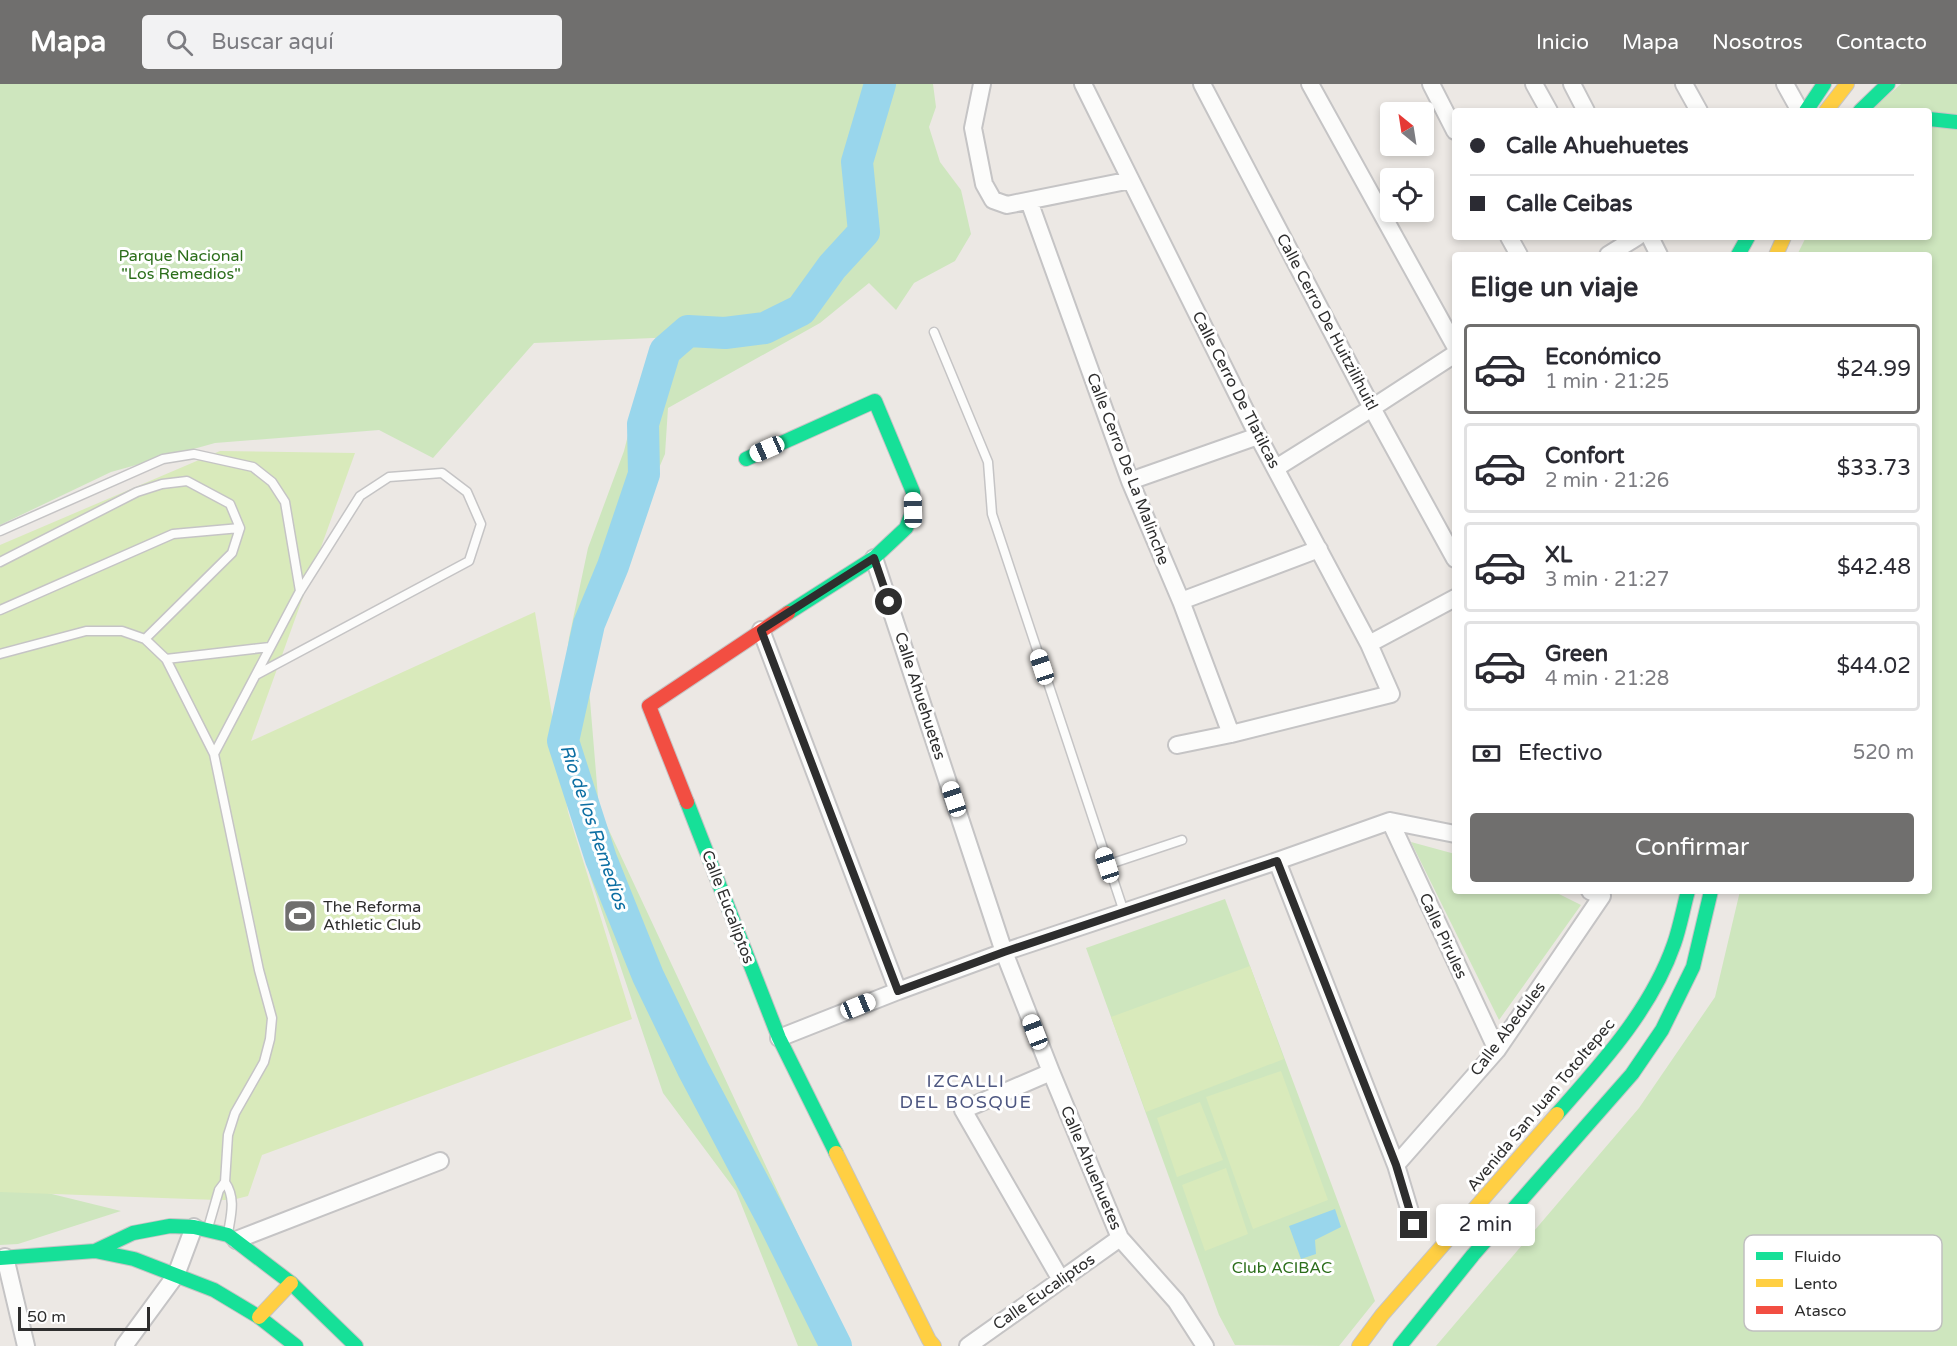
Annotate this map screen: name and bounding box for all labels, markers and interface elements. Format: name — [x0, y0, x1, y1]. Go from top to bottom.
search box — [142, 15, 562, 69]
text: Mapa — [30, 25, 106, 59]
icon: search — [163, 26, 196, 59]
text: Buscar aquí — [211, 29, 334, 55]
text: Inicio — [1536, 30, 1589, 55]
text: Mapa — [1622, 30, 1679, 55]
text: Nosotros — [1712, 30, 1803, 55]
text: Contacto — [1836, 30, 1927, 55]
north arrow — [1380, 102, 1434, 156]
map controls — [1380, 102, 1434, 222]
text: Calle Ahuehuetes — [1506, 133, 1689, 159]
button: locate — [1380, 168, 1434, 222]
text: Calle Ceibas — [1506, 191, 1632, 217]
street label: Calle Cerro De Huitzilihuitl — [1272, 230, 1382, 414]
park label: Parque Nacional "Los Remedios" — [118, 246, 244, 284]
text: Elige un viaje — [1470, 271, 1638, 304]
street label: Calle Cerro De Tlatilcas — [1188, 308, 1284, 472]
icon: car — [1473, 342, 1527, 396]
text: Económico — [1545, 344, 1661, 370]
text: $24.99 — [1836, 356, 1911, 382]
street label: Calle Cerro De La Malinche — [1082, 370, 1174, 568]
text: 1 min · 21:25 — [1545, 370, 1669, 394]
car — [747, 433, 787, 465]
icon: car — [1473, 441, 1527, 495]
text: Confort — [1545, 443, 1624, 469]
text: $33.73 — [1837, 455, 1911, 481]
text: 2 min · 21:26 — [1545, 469, 1669, 493]
car — [904, 492, 922, 528]
icon: car — [1473, 540, 1527, 594]
text: XL — [1545, 542, 1572, 568]
text: $42.48 — [1837, 554, 1911, 580]
text: 3 min · 21:27 — [1545, 568, 1669, 592]
route start — [875, 588, 902, 615]
street label: Calle Ahuehuetes — [890, 630, 950, 762]
icon: car — [1473, 639, 1527, 693]
text: Green — [1545, 641, 1608, 667]
car — [1028, 647, 1056, 687]
text: $44.02 — [1836, 653, 1911, 679]
text: 4 min · 21:28 — [1545, 667, 1669, 691]
icon: cash — [1470, 737, 1503, 770]
text: Efectivo — [1518, 740, 1603, 766]
text: 520 m — [1853, 741, 1914, 765]
water label: Río de los Remedios — [555, 742, 633, 914]
car — [940, 779, 968, 819]
button: Confirmar — [1470, 813, 1914, 882]
car — [1093, 845, 1121, 885]
street label: Calle Eucaliptos — [697, 847, 759, 967]
street label: Calle Pirules — [1414, 890, 1472, 982]
place label: The Reforma Athletic Club — [323, 897, 421, 935]
sports icon: The Reforma Athletic Club — [282, 898, 318, 934]
street label: Calle Abedules — [1466, 978, 1550, 1080]
car — [838, 991, 878, 1021]
car — [1020, 1012, 1050, 1052]
street label: Avenida San Juan Totoltepec — [1463, 1015, 1619, 1195]
district label: IZCALLI DEL BOSQUE — [900, 1070, 1032, 1113]
street label: Calle Ahuehuetes — [1056, 1103, 1126, 1233]
callout: 2 min — [1435, 1204, 1534, 1246]
route end — [1400, 1211, 1427, 1238]
text: 2 min — [1459, 1213, 1512, 1237]
legend — [1744, 1235, 1942, 1331]
text: Fluido — [1794, 1247, 1841, 1267]
street label: Calle Eucaliptos — [989, 1249, 1099, 1335]
park label: Club ACIBAC — [1232, 1258, 1332, 1278]
text: Lento — [1794, 1274, 1838, 1294]
text: Atasco — [1794, 1301, 1847, 1321]
scale bar — [18, 1304, 150, 1332]
text: 50 m — [27, 1307, 66, 1327]

